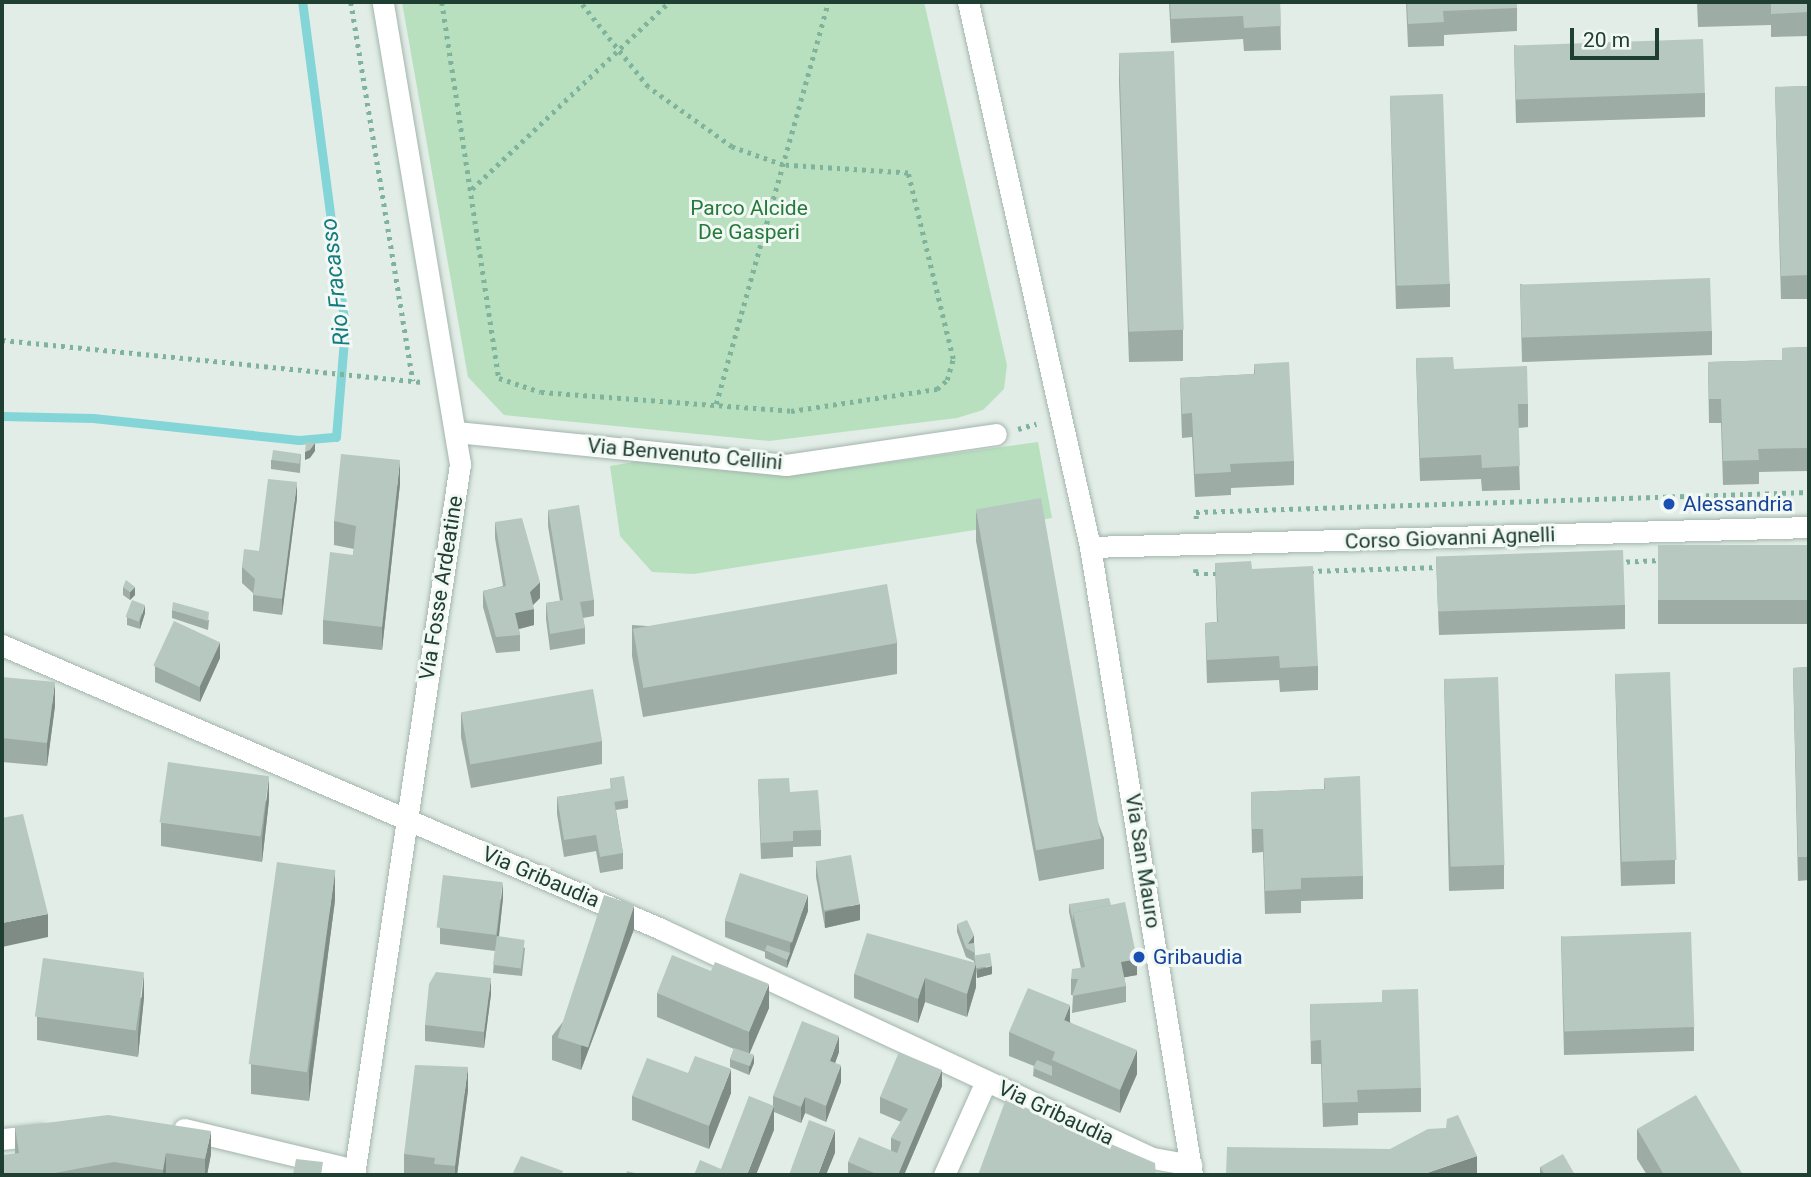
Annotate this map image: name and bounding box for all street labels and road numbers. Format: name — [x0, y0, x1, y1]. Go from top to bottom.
street label: Via Benvenuto Cellini — [586, 433, 784, 475]
street label: Via Fosse Ardeatine — [414, 494, 468, 682]
street label: Corso Giovanni Agnelli — [1344, 522, 1556, 554]
street label: Via San Mauro — [1120, 792, 1166, 930]
street label: Via Gribaudia — [479, 841, 603, 913]
street label: Via Gribaudia — [994, 1075, 1118, 1151]

